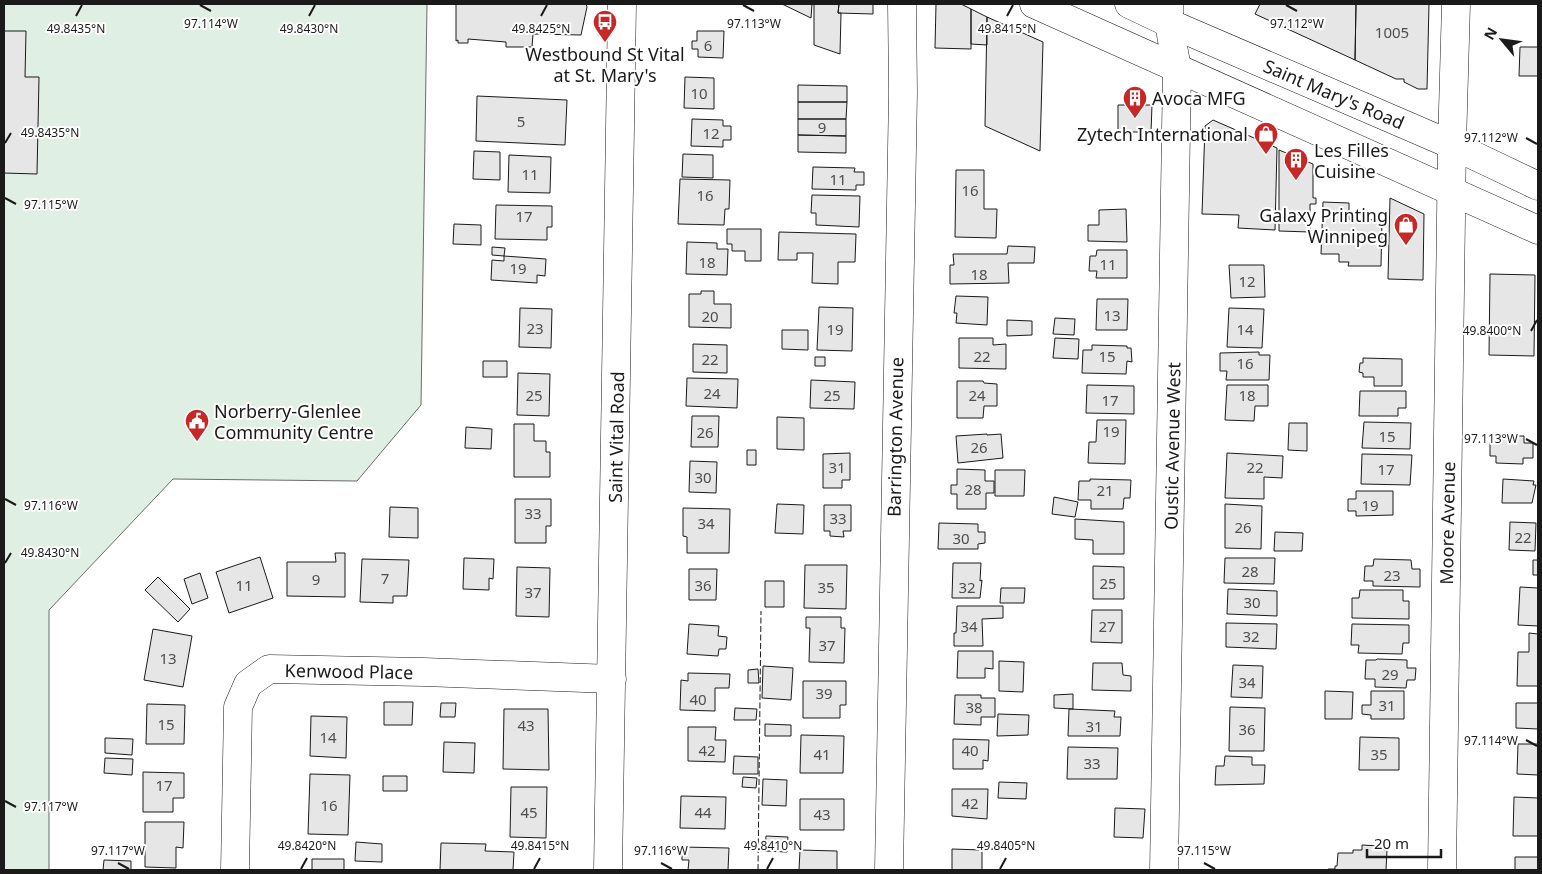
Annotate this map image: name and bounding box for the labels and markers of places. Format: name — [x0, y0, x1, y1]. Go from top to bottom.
bus stop icon: Westbound St Vital at St. Mary's — [592, 9, 618, 43]
place label: Westbound St Vital at St. Mary's — [525, 42, 685, 87]
building icon: Avoca MFG — [1122, 85, 1148, 119]
place label: Avoca MFG — [1152, 86, 1246, 110]
shop icon: Zytech International — [1253, 121, 1279, 155]
place label: Zytech International — [1077, 122, 1248, 146]
place label: Les Filles Cuisine — [1314, 138, 1389, 183]
building icon: Les Filles Cuisine — [1283, 147, 1309, 181]
place label: Galaxy Printing Winnipeg — [1259, 203, 1388, 248]
shop icon: Galaxy Printing Winnipeg — [1393, 212, 1419, 246]
place label: Norberry-Glenlee Community Centre — [214, 399, 374, 444]
public building icon: Norberry-Glenlee Community Centre — [184, 408, 210, 442]

